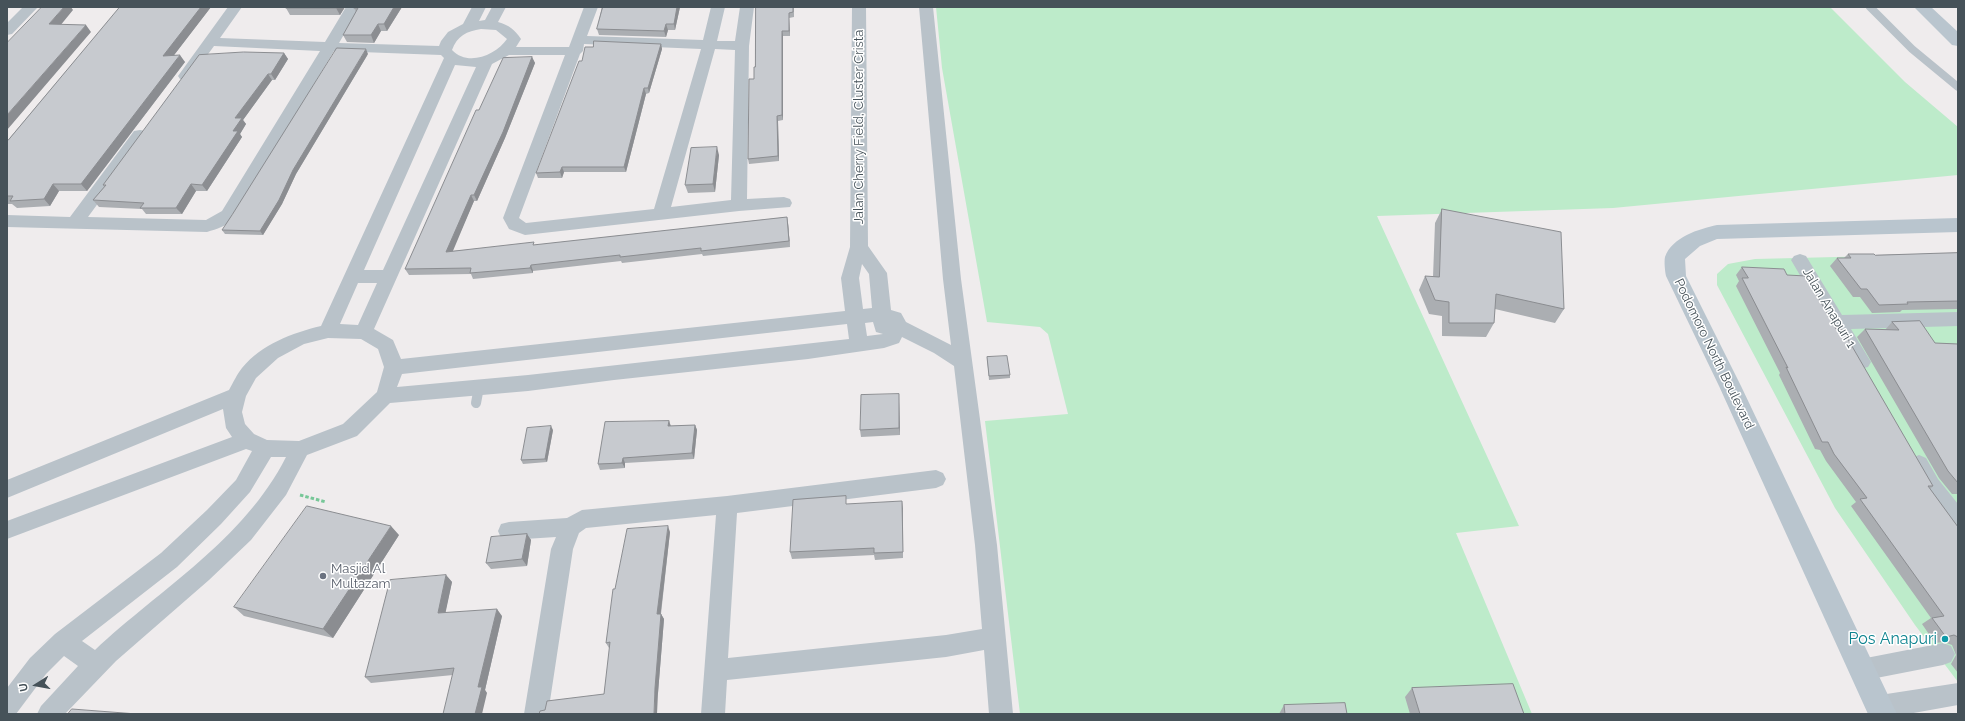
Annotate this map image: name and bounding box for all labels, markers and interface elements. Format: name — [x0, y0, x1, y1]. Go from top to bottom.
street label: Jalan Cherry Field, Cluster Crista — [851, 30, 867, 224]
street label: Jalan Anapuri 1 — [1799, 265, 1859, 351]
street label: Podomoro North Boulevard — [1671, 276, 1757, 432]
place label: Masjid Al Multazam — [331, 561, 391, 592]
marker: Masjid Al Multazam — [318, 571, 328, 581]
place label: Pos Anapuri — [1849, 629, 1937, 649]
marker: Pos Anapuri — [1940, 634, 1950, 644]
north arrow — [16, 665, 56, 705]
text: U — [17, 682, 31, 693]

